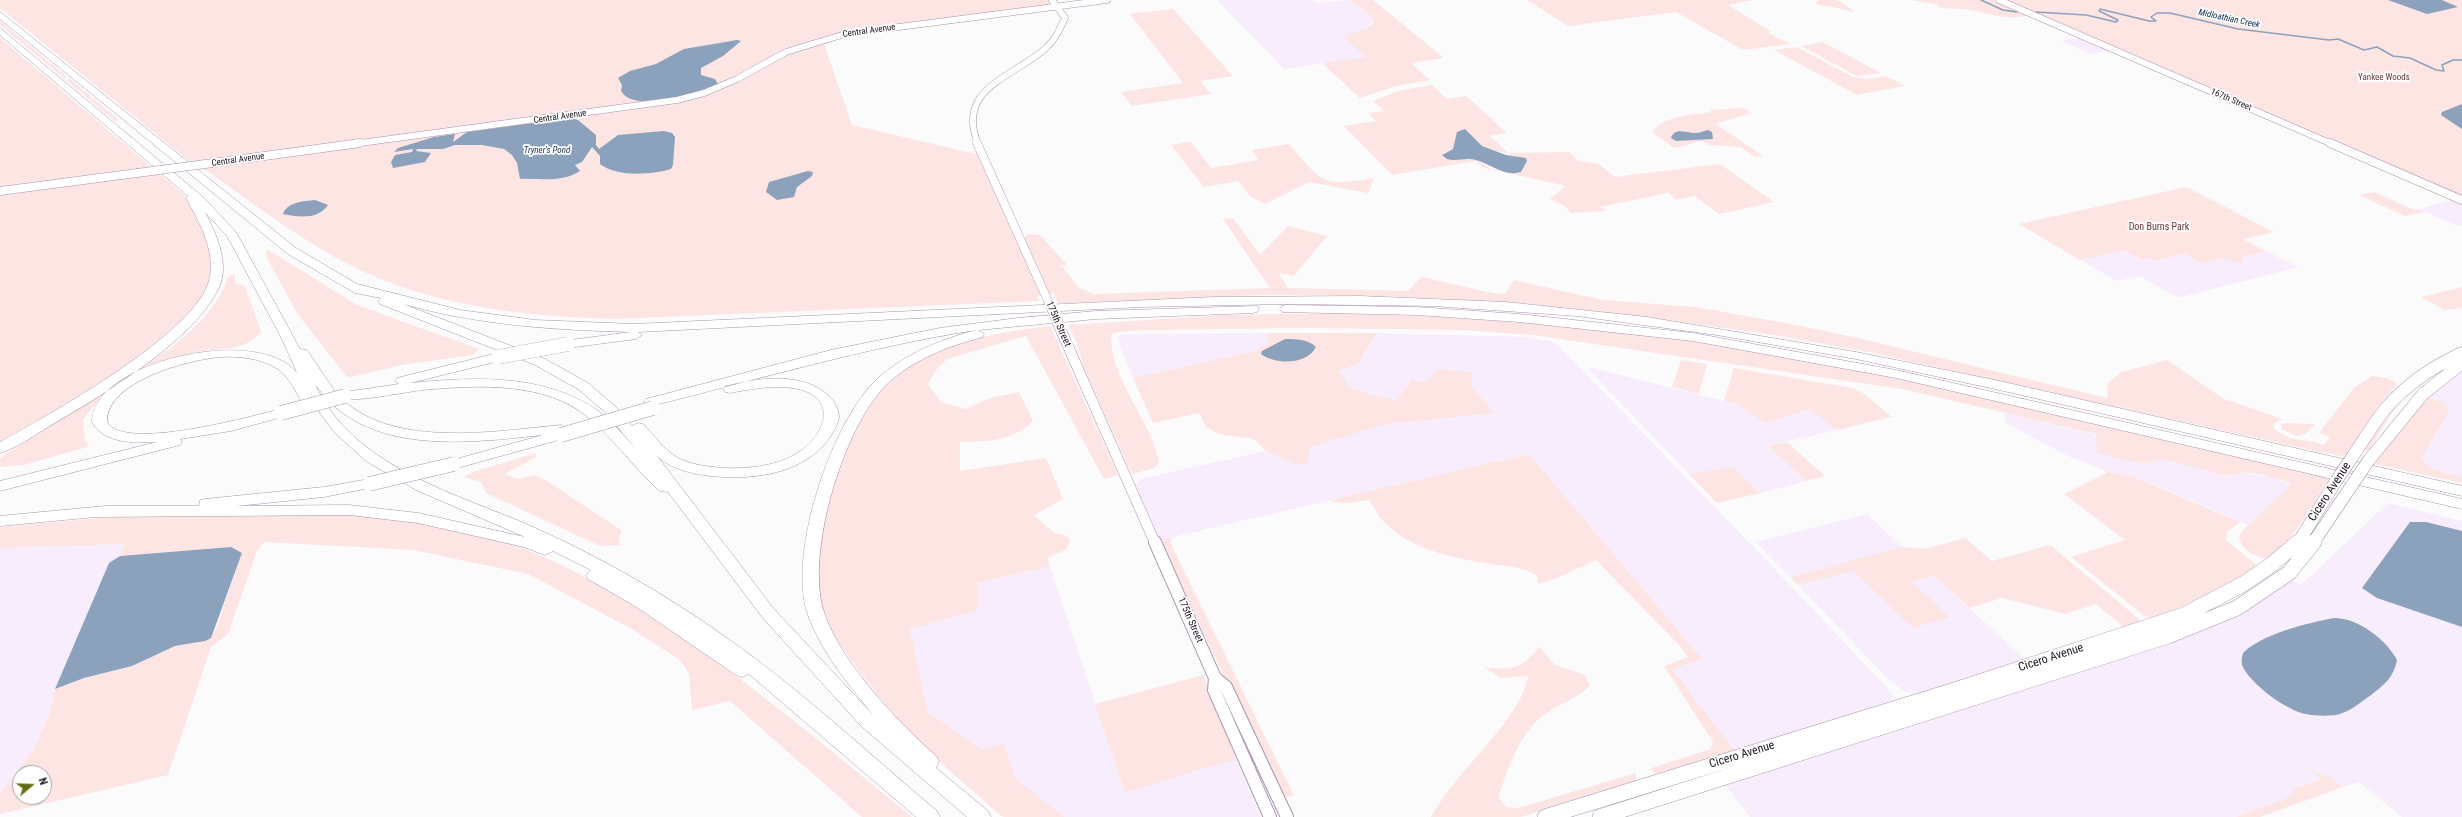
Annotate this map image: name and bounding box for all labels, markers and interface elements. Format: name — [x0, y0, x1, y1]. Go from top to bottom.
water label: Midloathian Creek — [2197, 7, 2261, 31]
street label: Central Avenue — [842, 22, 896, 40]
park label: Yankee Woods — [2358, 73, 2410, 83]
street label: 167th Street — [2209, 87, 2253, 113]
street label: Central Avenue — [533, 108, 587, 126]
water label: Tryner's Pond — [524, 146, 570, 156]
street label: Central Avenue — [211, 151, 265, 169]
park label: Don Burns Park — [2129, 221, 2189, 233]
street label: 175th Street — [1043, 299, 1073, 349]
street label: Cicero Avenue — [2306, 460, 2354, 524]
street label: 175th Street — [1175, 595, 1205, 645]
street label: Cicero Avenue — [2017, 641, 2085, 675]
street label: Cicero Avenue — [1708, 738, 1776, 772]
north arrow — [12, 765, 52, 805]
text: N — [36, 776, 50, 787]

